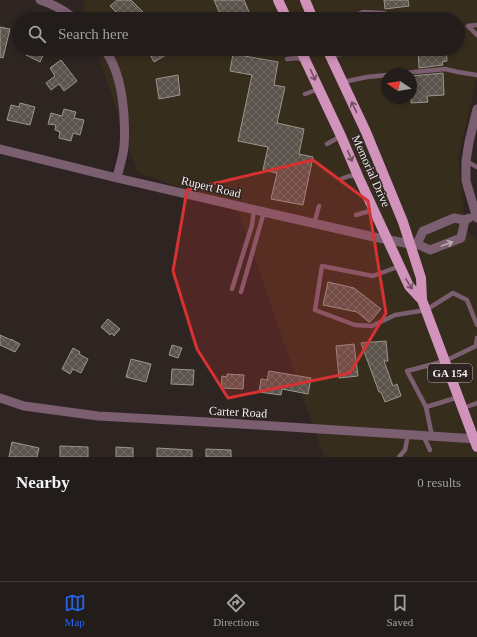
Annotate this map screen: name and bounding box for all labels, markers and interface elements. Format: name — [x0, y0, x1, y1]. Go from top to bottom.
search box — [12, 12, 465, 56]
icon: search — [26, 23, 48, 45]
text: Search here — [58, 26, 128, 42]
north arrow — [381, 68, 417, 104]
one-way arrow — [310, 69, 317, 81]
one-way arrow — [350, 101, 357, 113]
street label: Memorial Drive — [349, 133, 393, 209]
one-way arrow — [346, 149, 354, 161]
street label: Rupert Road — [180, 173, 242, 201]
one-way arrow — [441, 239, 453, 247]
one-way arrow — [405, 278, 413, 289]
road number: GA 154 — [428, 364, 472, 382]
street label: Carter Road — [209, 403, 267, 421]
text: Nearby — [16, 473, 70, 492]
text: 0 results — [417, 475, 461, 490]
tab: Map — [64, 592, 86, 628]
tab: Directions — [213, 592, 259, 628]
tab: Saved — [386, 592, 413, 628]

